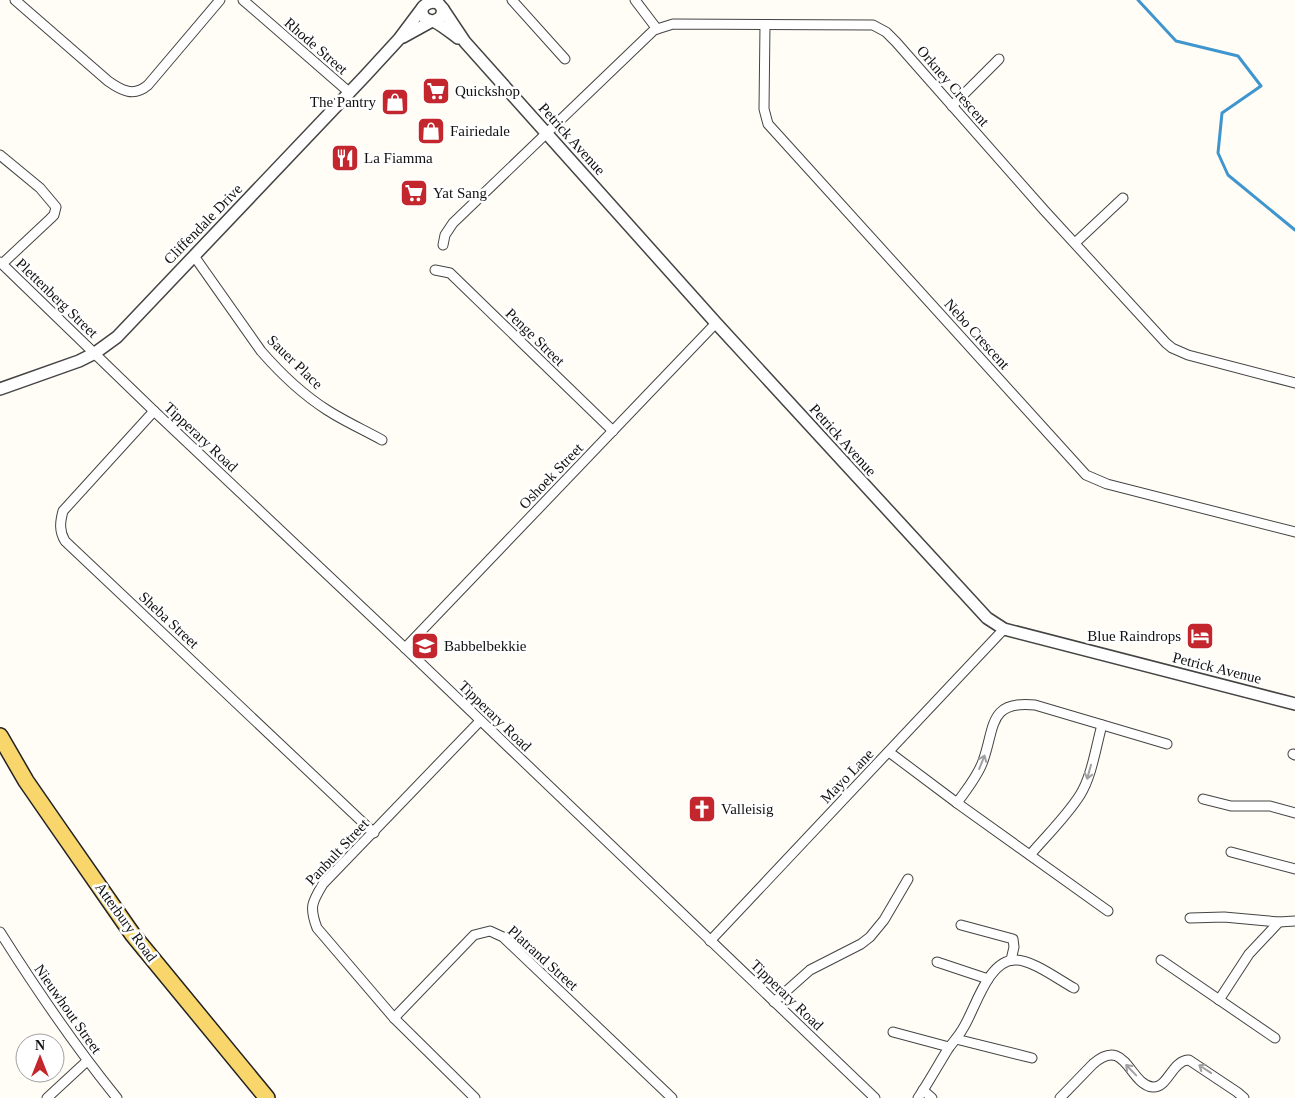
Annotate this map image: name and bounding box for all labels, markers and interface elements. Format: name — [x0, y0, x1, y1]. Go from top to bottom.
street label: Rhode Street — [281, 14, 351, 78]
street label: Orkney Crescent — [914, 43, 993, 130]
supermarket icon: Quickshop — [421, 76, 451, 106]
place label: Quickshop — [455, 83, 520, 99]
shop icon: The Pantry — [380, 87, 410, 117]
place label: The Pantry — [310, 94, 376, 110]
street label: Petrick Avenue — [536, 100, 609, 178]
shop icon: Fairiedale — [416, 116, 446, 146]
place label: Fairiedale — [450, 123, 510, 139]
restaurant icon: La Fiamma — [330, 143, 360, 173]
place label: La Fiamma — [364, 150, 433, 166]
supermarket icon: Yat Sang — [399, 178, 429, 208]
street label: Cliffendale Drive — [161, 180, 245, 267]
place label: Yat Sang — [433, 185, 487, 201]
street label: Plettenberg Street — [13, 255, 102, 341]
street label: Nebo Crescent — [941, 296, 1013, 373]
street label: Penge Street — [502, 305, 568, 370]
street label: Sauer Place — [264, 332, 326, 392]
street label: Tipperary Road — [161, 399, 241, 475]
street label: Petrick Avenue — [807, 401, 880, 479]
street label: Oshoek Street — [516, 439, 587, 512]
street label: Sheba Street — [136, 588, 203, 652]
hotel icon: Blue Raindrops — [1185, 621, 1215, 651]
place label: Blue Raindrops — [1087, 628, 1181, 644]
school or university icon: Babbelbekkie — [410, 631, 440, 661]
place label: Babbelbekkie — [444, 638, 527, 654]
street label: Petrick Avenue — [1171, 649, 1263, 687]
street label: Tipperary Road — [456, 678, 535, 755]
street label: Mayo Lane — [817, 745, 877, 806]
one-way arrow — [978, 755, 987, 770]
one-way arrow — [1084, 763, 1093, 779]
church icon: Valleisig — [687, 794, 717, 824]
place label: Valleisig — [721, 801, 774, 817]
street label: Panbult Street — [302, 815, 372, 888]
street label: Atterbury Road — [92, 879, 160, 965]
street label: Platrand Street — [505, 922, 582, 994]
street label: Tipperary Road — [748, 957, 827, 1034]
street label: Nieuwhout Street — [30, 961, 106, 1057]
north arrow — [15, 1033, 65, 1083]
one-way arrow — [1125, 1063, 1137, 1076]
one-way arrow — [1198, 1064, 1212, 1074]

